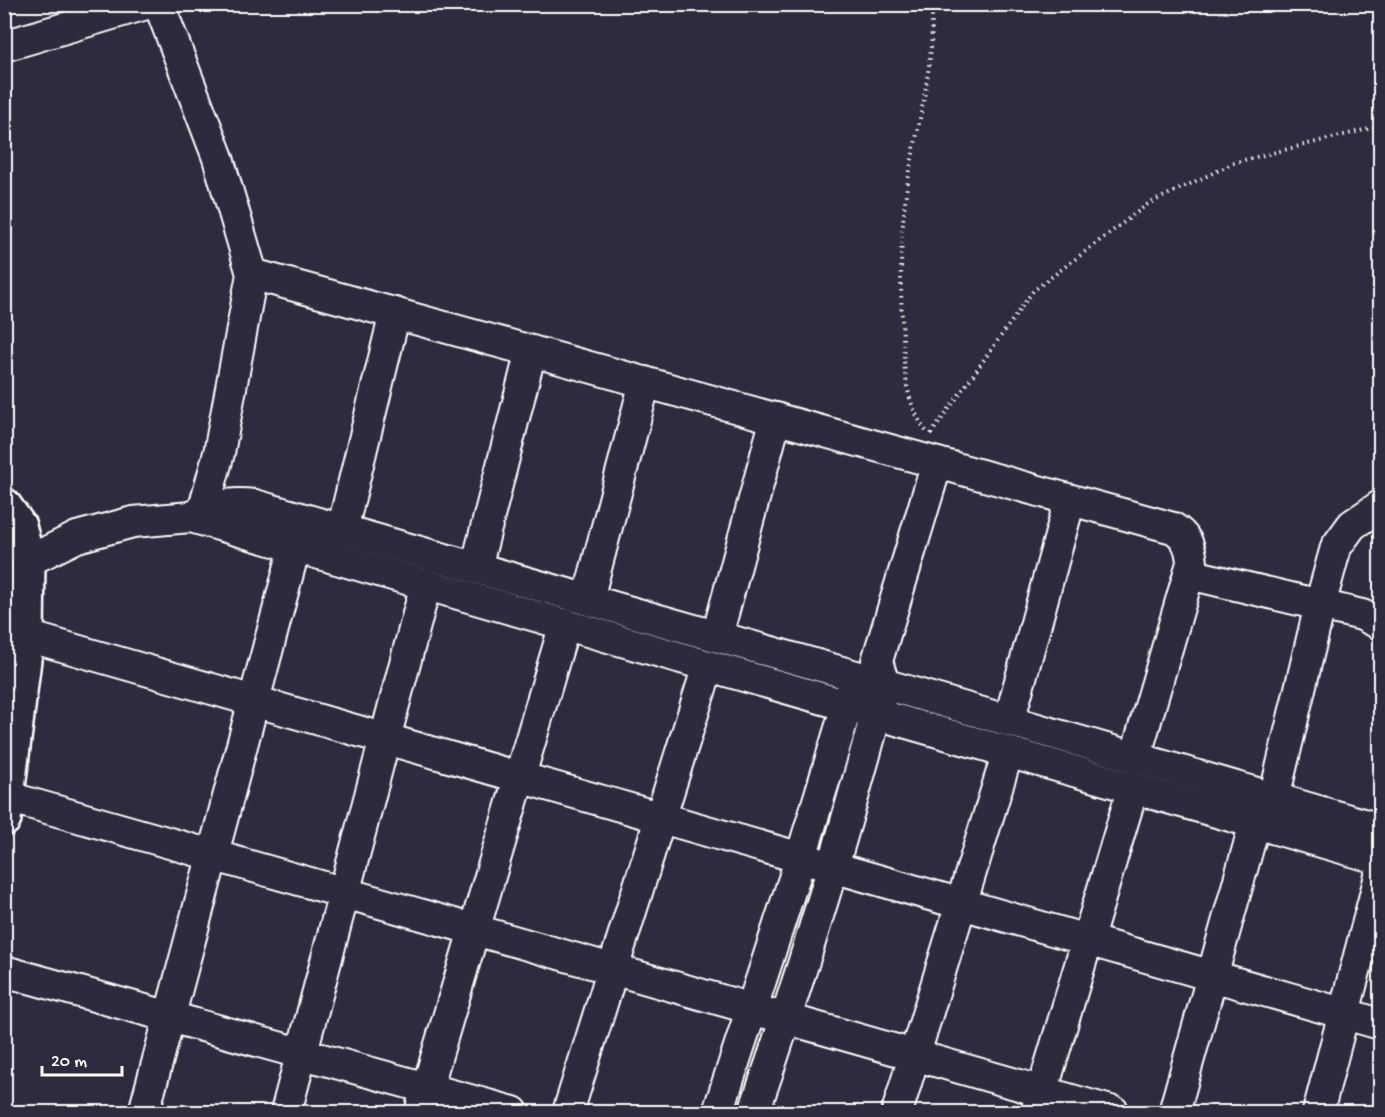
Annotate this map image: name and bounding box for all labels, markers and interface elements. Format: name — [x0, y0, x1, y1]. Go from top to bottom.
scale bar — [42, 1039, 122, 1077]
text: 20 m — [51, 1052, 87, 1073]

